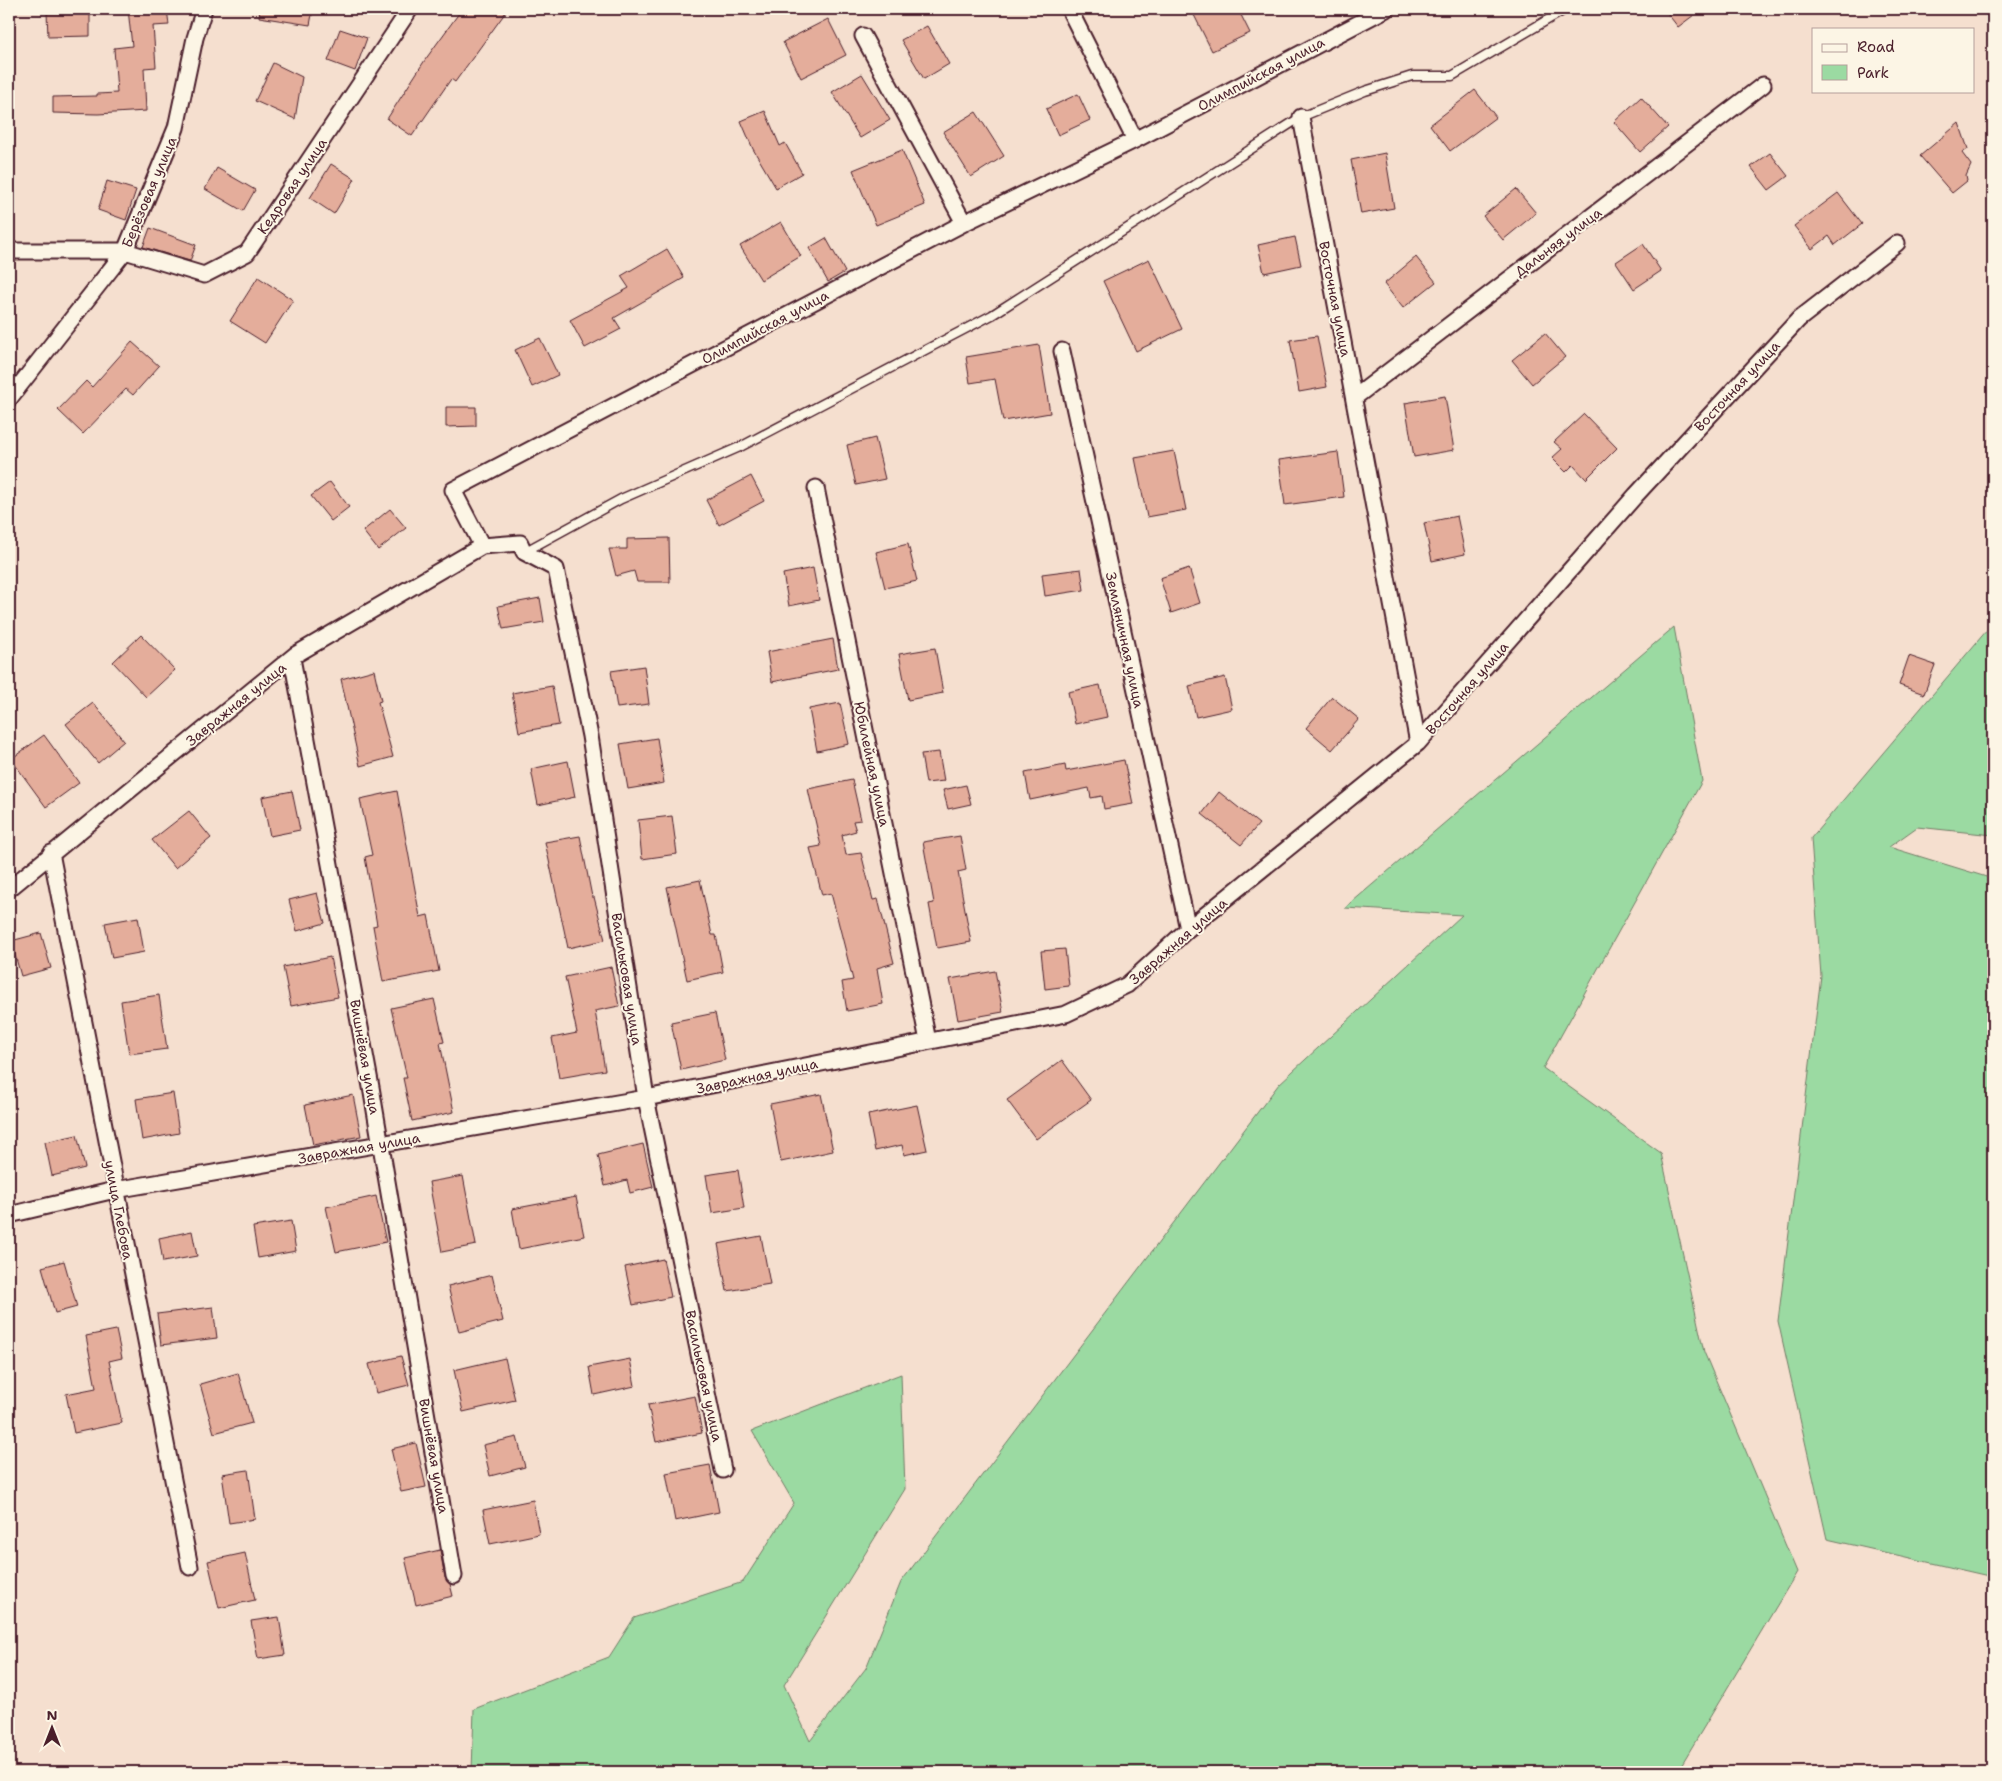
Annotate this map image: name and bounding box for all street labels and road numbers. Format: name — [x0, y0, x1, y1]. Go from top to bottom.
street label: Олимпийская улица — [1194, 33, 1328, 115]
street label: Берёзовая улица — [117, 134, 181, 250]
street label: Кедровая улица — [253, 134, 331, 237]
street label: Дальняя улица — [1511, 203, 1605, 281]
street label: Восточная улица — [1315, 240, 1355, 359]
street label: Олимпийская улица — [698, 286, 832, 368]
street label: Восточная улица — [1690, 337, 1784, 435]
street label: Земляничная улица — [1102, 570, 1148, 710]
street label: Восточная улица — [1422, 638, 1513, 738]
street label: Завражная улица — [182, 658, 290, 750]
street label: Юбилейная улица — [850, 700, 894, 828]
street label: Завражная улица — [1125, 893, 1231, 988]
street label: Васильковая улица — [608, 911, 646, 1047]
street label: Вишнёвая улица — [346, 998, 384, 1116]
street label: Завражная улица — [695, 1054, 820, 1098]
street label: Завражная улица — [297, 1128, 422, 1168]
street label: улица Глебова — [101, 1159, 138, 1262]
street label: Васильковая улица — [681, 1309, 727, 1444]
street label: Вишнёвая улица — [415, 1397, 453, 1515]

